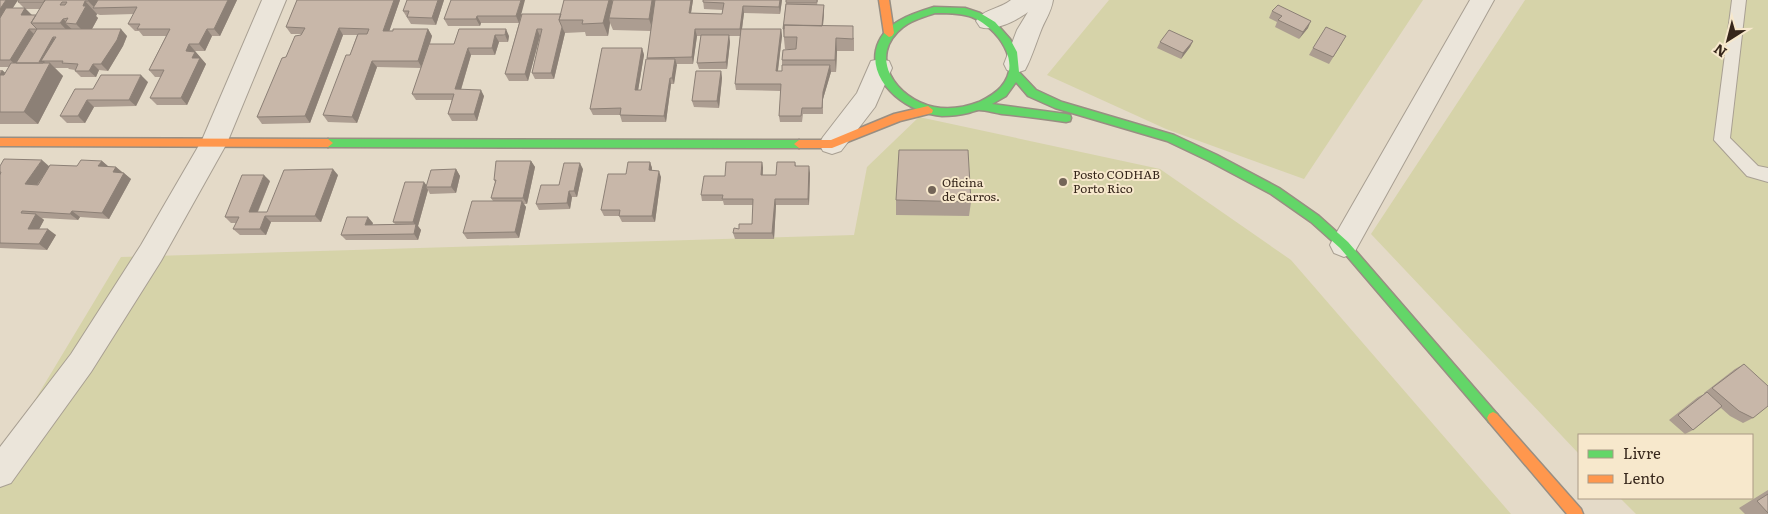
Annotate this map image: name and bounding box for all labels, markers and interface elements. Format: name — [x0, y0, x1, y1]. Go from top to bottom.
north arrow — [1703, 15, 1753, 65]
text: N — [1709, 40, 1730, 63]
place label: Posto CODHAB Porto Rico — [1073, 165, 1160, 197]
place label: Oficina de Carros. — [942, 173, 1000, 205]
marker: Posto CODHAB Porto Rico — [1057, 176, 1069, 188]
marker: Oficina de Carros. — [926, 184, 938, 196]
legend — [1578, 434, 1753, 499]
text: Livre — [1623, 441, 1661, 464]
text: Lento — [1623, 466, 1665, 489]

